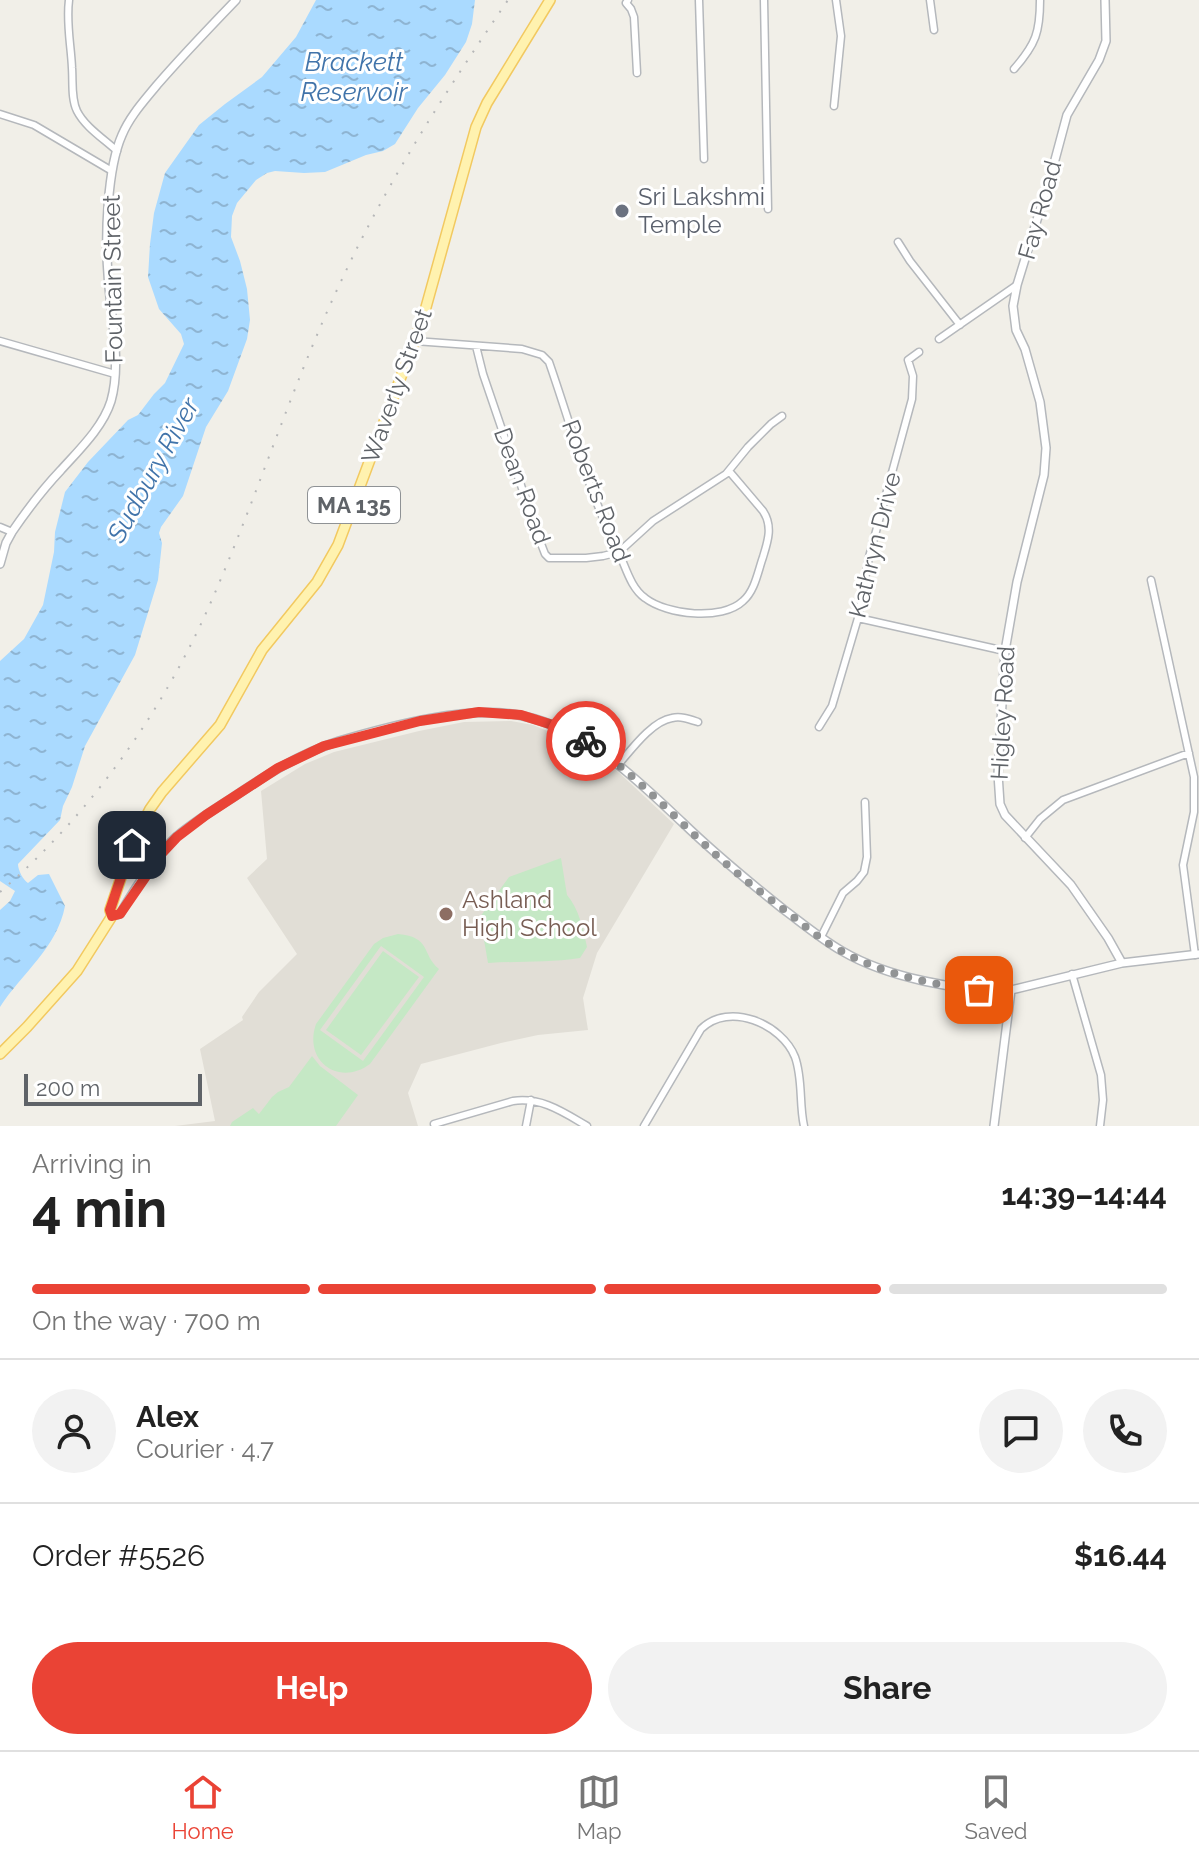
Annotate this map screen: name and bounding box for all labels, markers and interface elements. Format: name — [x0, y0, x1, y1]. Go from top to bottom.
water label: Brackett Reservoir — [301, 47, 408, 107]
street label: Fay Road — [1012, 157, 1067, 263]
place label: Sri Lakshmi Temple — [638, 182, 765, 239]
street label: Fountain Street — [97, 194, 128, 364]
marker: Sri Lakshmi Temple — [613, 202, 631, 220]
street label: Waverly Street — [355, 304, 438, 467]
water label: Sudbury River — [101, 392, 205, 548]
street label: Roberts Road — [556, 416, 637, 566]
street label: Dean Road — [488, 424, 557, 548]
street label: Kathryn Drive — [842, 469, 907, 621]
road number: MA 135 — [308, 487, 400, 523]
street label: Higley Road — [985, 645, 1020, 781]
courier — [546, 701, 626, 781]
icon: bike — [564, 719, 608, 763]
pin — [98, 811, 166, 879]
icon: home — [110, 823, 154, 867]
place label: Ashland High School — [462, 885, 597, 942]
marker: Ashland High School — [437, 905, 455, 923]
pin — [945, 956, 1013, 1024]
icon: bag — [957, 968, 1001, 1012]
scale bar — [24, 1070, 202, 1106]
text: 200 m — [36, 1075, 100, 1101]
text: Arriving in — [32, 1149, 152, 1179]
text: 14:39–14:44 — [1002, 1177, 1167, 1212]
text: 4 min — [32, 1178, 167, 1239]
text: On the way · 700 m — [32, 1306, 261, 1336]
button: person — [32, 1389, 116, 1473]
button: chat — [979, 1389, 1063, 1473]
button: phone — [1083, 1389, 1167, 1473]
text: Alex — [136, 1399, 199, 1434]
text: Courier · 4.7 — [136, 1434, 274, 1464]
text: Order #5526 — [32, 1538, 205, 1573]
text: $16.44 — [1074, 1538, 1167, 1573]
button: Help — [32, 1642, 592, 1734]
button: Share — [608, 1642, 1167, 1734]
tab: Home — [172, 1770, 234, 1844]
tab: Map — [577, 1770, 622, 1844]
tab: Saved — [965, 1770, 1027, 1844]

